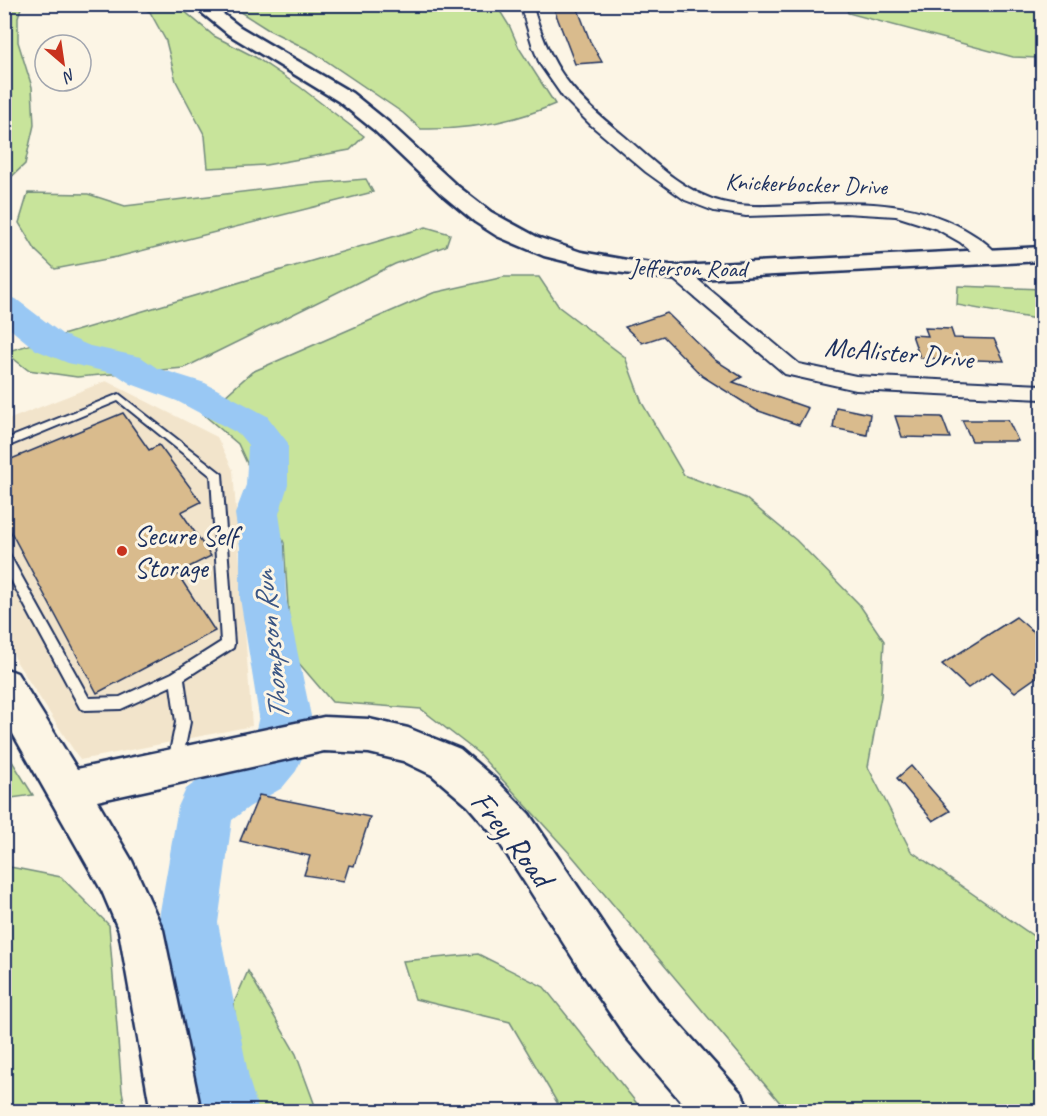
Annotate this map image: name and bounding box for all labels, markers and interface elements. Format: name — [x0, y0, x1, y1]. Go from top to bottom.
north arrow — [33, 33, 93, 93]
text: N — [58, 64, 79, 88]
street label: Knickerbocker Drive — [725, 166, 890, 202]
street label: Jefferson Road — [628, 252, 750, 284]
street label: McAlister Drive — [823, 329, 976, 377]
place label: Secure Self Storage — [134, 518, 243, 585]
marker: Secure Self Storage — [115, 544, 129, 558]
water label: Thompson Run — [244, 567, 298, 723]
street label: Frey Road — [461, 782, 566, 899]

